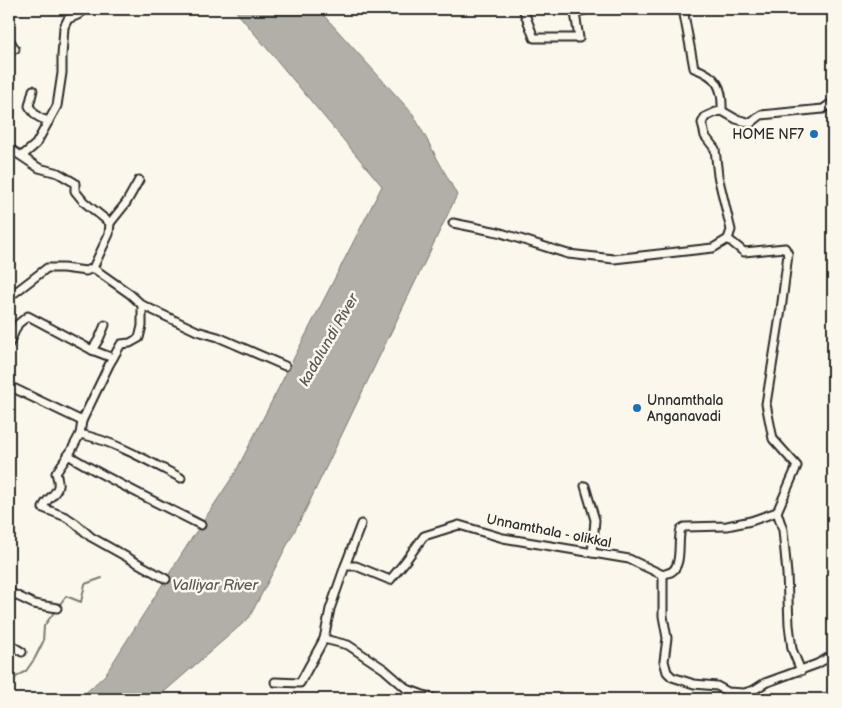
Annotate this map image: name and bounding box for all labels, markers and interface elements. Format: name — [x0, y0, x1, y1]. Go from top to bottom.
place label: HOME NF7 — [732, 126, 804, 143]
marker: HOME NF7 — [808, 128, 820, 140]
water label: kadalundi River — [295, 289, 364, 390]
place label: Unnamthala Anganavadi — [647, 392, 724, 425]
marker: Unnamthala Anganavadi — [631, 402, 643, 414]
street label: Unnamthala - olikkal — [485, 511, 613, 551]
water label: Valliyar River — [172, 576, 260, 595]

